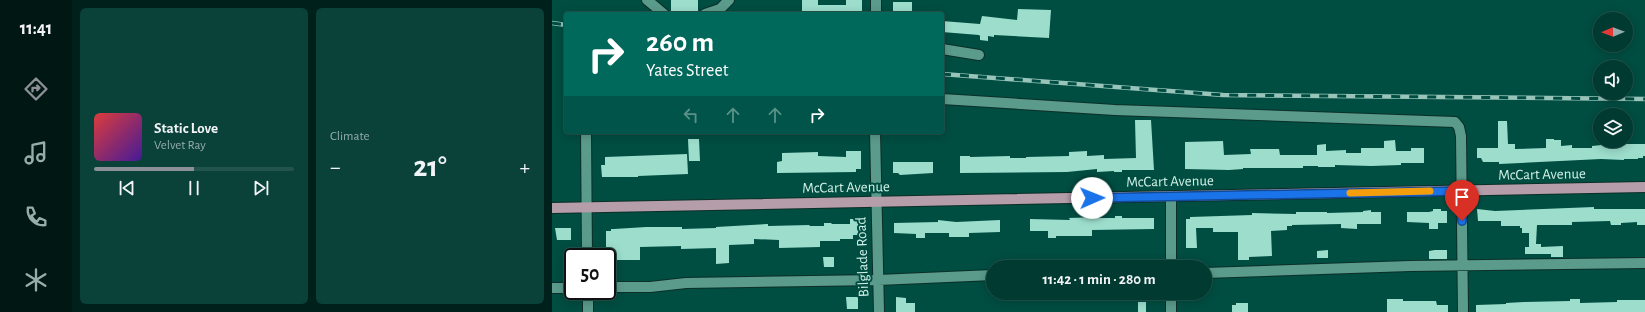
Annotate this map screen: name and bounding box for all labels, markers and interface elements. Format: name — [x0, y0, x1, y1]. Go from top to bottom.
north arrow — [1593, 12, 1633, 52]
map controls — [1593, 12, 1633, 148]
text: 11:41 — [20, 20, 52, 38]
icon: right — [580, 28, 632, 80]
text: 260 m — [646, 29, 714, 57]
button: sound — [1593, 60, 1633, 100]
text: Yates Street — [646, 62, 728, 80]
icon: directions — [22, 75, 50, 103]
icon: left — [680, 104, 702, 126]
icon: ahead — [722, 104, 744, 126]
icon: ahead — [764, 104, 786, 126]
icon: right — [806, 104, 828, 126]
button: layers — [1593, 108, 1633, 148]
text: Static Love — [154, 121, 218, 136]
text: Climate — [330, 130, 369, 143]
icon: music — [22, 139, 50, 167]
text: Velvet Ray — [154, 139, 206, 152]
text: 21° — [413, 152, 447, 182]
text: − — [330, 156, 341, 178]
text: + — [519, 156, 530, 178]
street label: McCart Avenue — [1498, 166, 1586, 183]
street label: McCart Avenue — [1126, 173, 1214, 190]
icon: previous — [116, 177, 138, 199]
icon: pause — [183, 177, 205, 199]
icon: next — [250, 177, 272, 199]
position arrow — [1071, 177, 1113, 219]
street label: McCart Avenue — [802, 179, 890, 196]
pin — [1445, 180, 1479, 221]
icon: arrive — [1451, 186, 1473, 208]
icon: phone — [22, 203, 50, 231]
street label: Bilglade Road — [854, 216, 871, 297]
speed limit sign: 50 — [564, 248, 616, 300]
icon: climate — [22, 266, 50, 294]
text: 11:42 · 1 min · 280 m — [1042, 272, 1156, 287]

